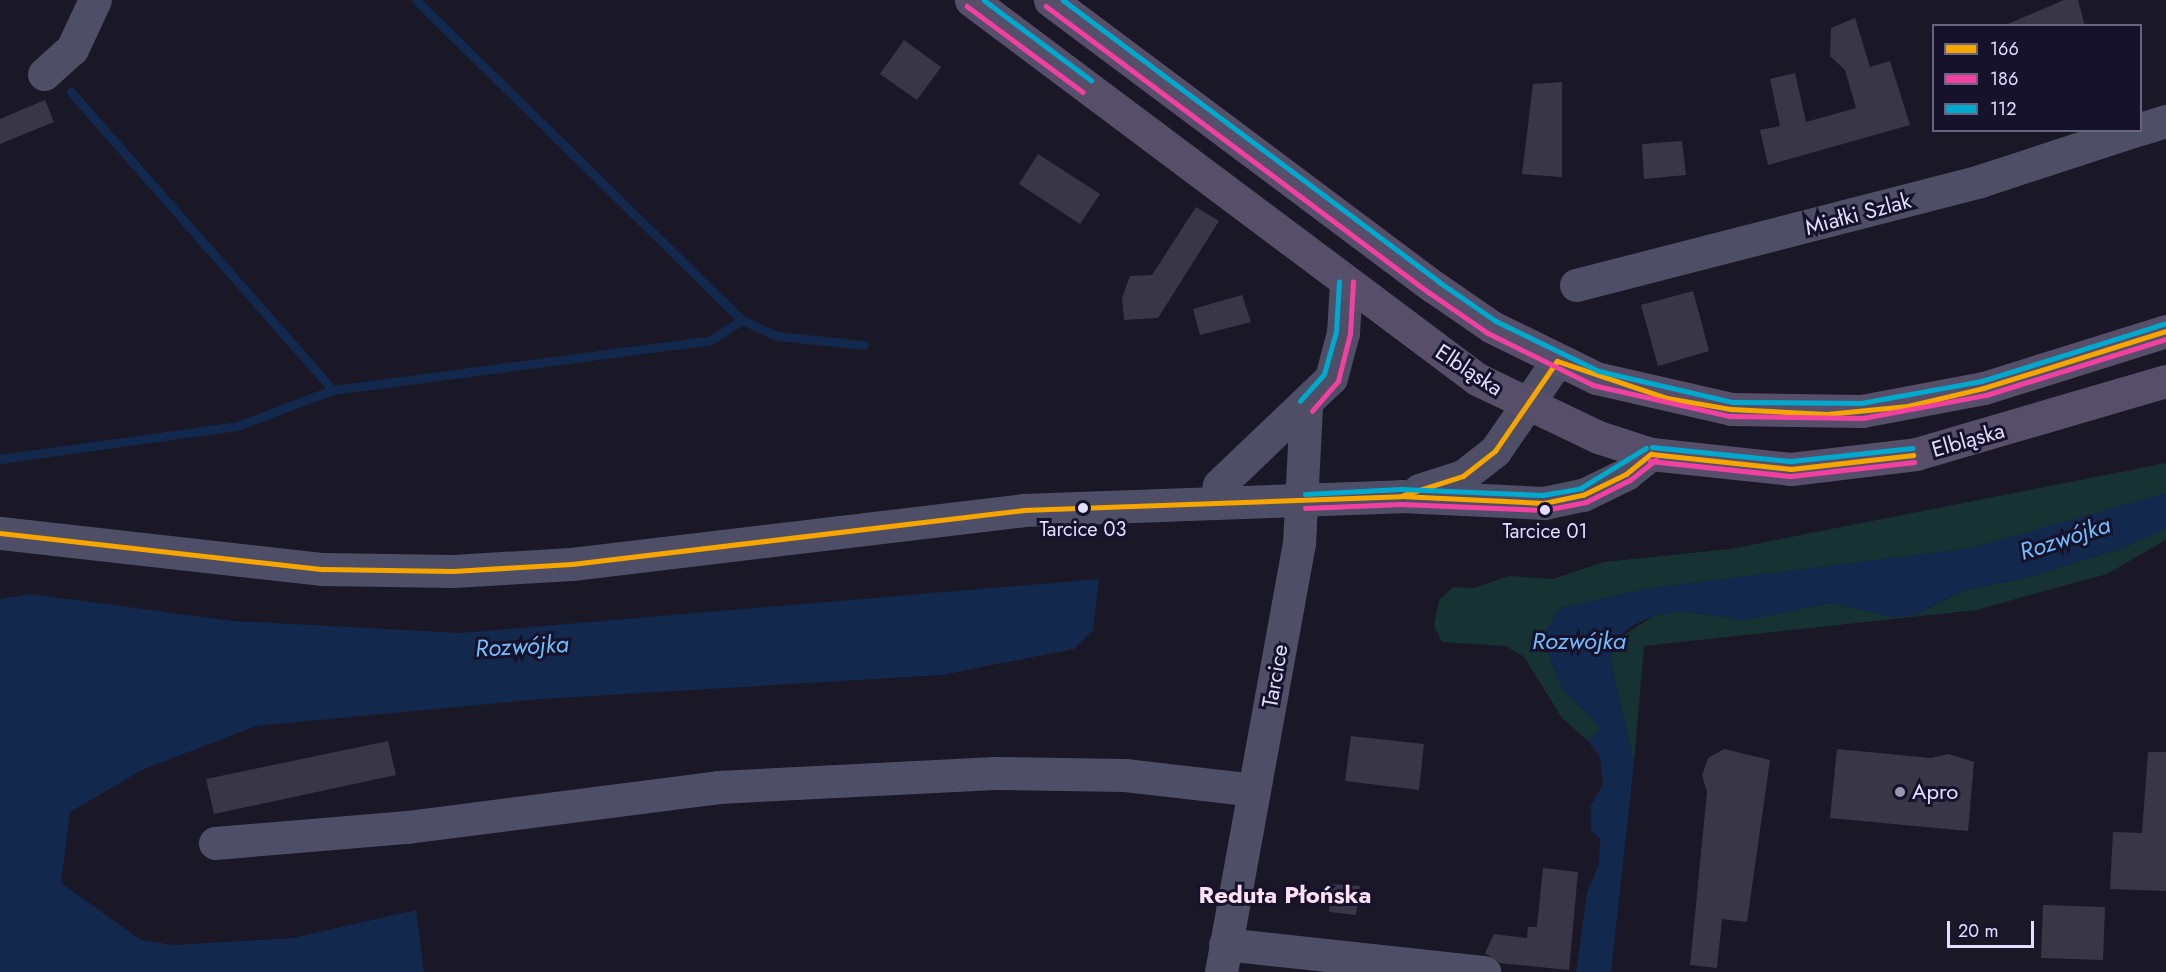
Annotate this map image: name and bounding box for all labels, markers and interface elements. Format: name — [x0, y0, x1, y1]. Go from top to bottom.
legend — [1932, 24, 2142, 132]
text: 166 — [1990, 36, 2019, 62]
text: 186 — [1990, 66, 2018, 92]
text: 112 — [1990, 96, 2016, 122]
street label: Miałki Szlak — [1802, 187, 1914, 241]
street label: Elbląska — [1431, 339, 1507, 401]
street label: Elbląska — [1929, 417, 2007, 463]
marker: Tarcice 03 — [1077, 502, 1089, 514]
marker: Tarcice 01 — [1539, 504, 1551, 516]
water label: Rozwójka — [2016, 510, 2114, 566]
place label: Tarcice 03 — [1039, 517, 1127, 541]
place label: Tarcice 01 — [1502, 519, 1588, 543]
water label: Rozwójka — [1532, 627, 1626, 655]
water label: Rozwójka — [474, 629, 570, 663]
street label: Tarcice — [1256, 642, 1294, 710]
place label: Apro — [1912, 779, 1958, 805]
marker: Apro — [1893, 785, 1907, 799]
district label: Reduta Płońska — [1199, 881, 1371, 909]
scale bar — [1950, 909, 2037, 947]
text: 20 m — [1958, 918, 1998, 944]

